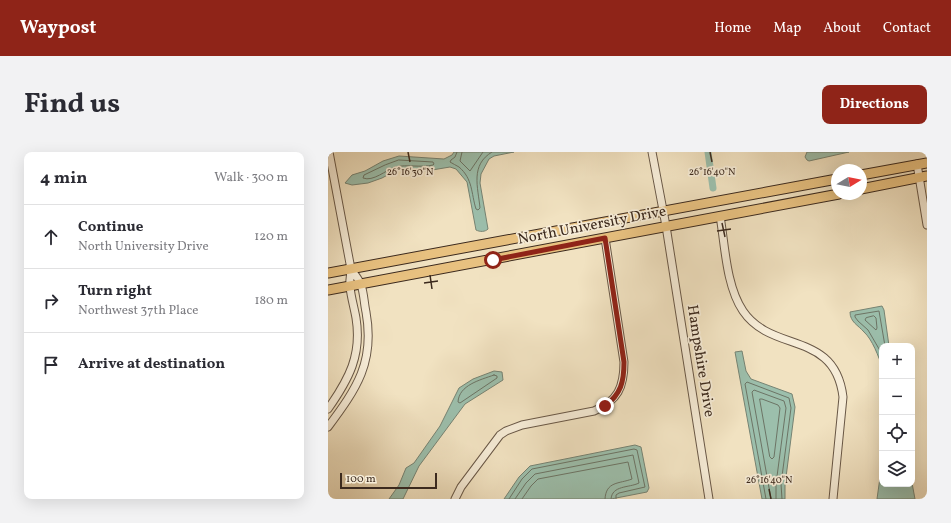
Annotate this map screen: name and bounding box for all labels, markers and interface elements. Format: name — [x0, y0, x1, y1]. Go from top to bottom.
text: Waypost — [20, 15, 96, 41]
text: Home — [714, 19, 751, 38]
text: Map — [773, 19, 801, 38]
text: About — [823, 19, 861, 38]
text: Contact — [883, 19, 931, 38]
text: Find us — [24, 85, 120, 124]
button: Directions — [822, 85, 927, 124]
north arrow — [831, 164, 867, 200]
text: 26°16'30"N — [387, 165, 434, 179]
text: 26°16'40"N — [689, 165, 736, 179]
text: 4 min — [40, 167, 87, 190]
text: Walk · 300 m — [214, 169, 288, 187]
street label: North University Drive — [516, 201, 668, 251]
text: Continue — [78, 217, 143, 238]
icon: ahead — [40, 226, 62, 248]
text: 120 m — [254, 228, 288, 246]
text: North University Drive — [78, 238, 209, 256]
route start — [484, 251, 502, 269]
text: Turn right — [78, 281, 152, 302]
icon: right — [40, 290, 62, 312]
text: 180 m — [254, 292, 288, 310]
text: Northwest 37th Place — [78, 302, 198, 320]
street label: Hampshire Drive — [681, 303, 719, 419]
map controls — [879, 343, 915, 487]
button: + — [879, 343, 915, 379]
icon: arrive — [40, 354, 62, 376]
text: Arrive at destination — [78, 354, 225, 375]
button: − — [879, 379, 915, 415]
route end — [596, 397, 614, 415]
button: locate — [879, 415, 915, 451]
button: layers — [879, 451, 915, 487]
scale bar — [340, 471, 437, 490]
text: 100 m — [346, 472, 376, 487]
text: 26°16'40"N — [746, 473, 793, 487]

